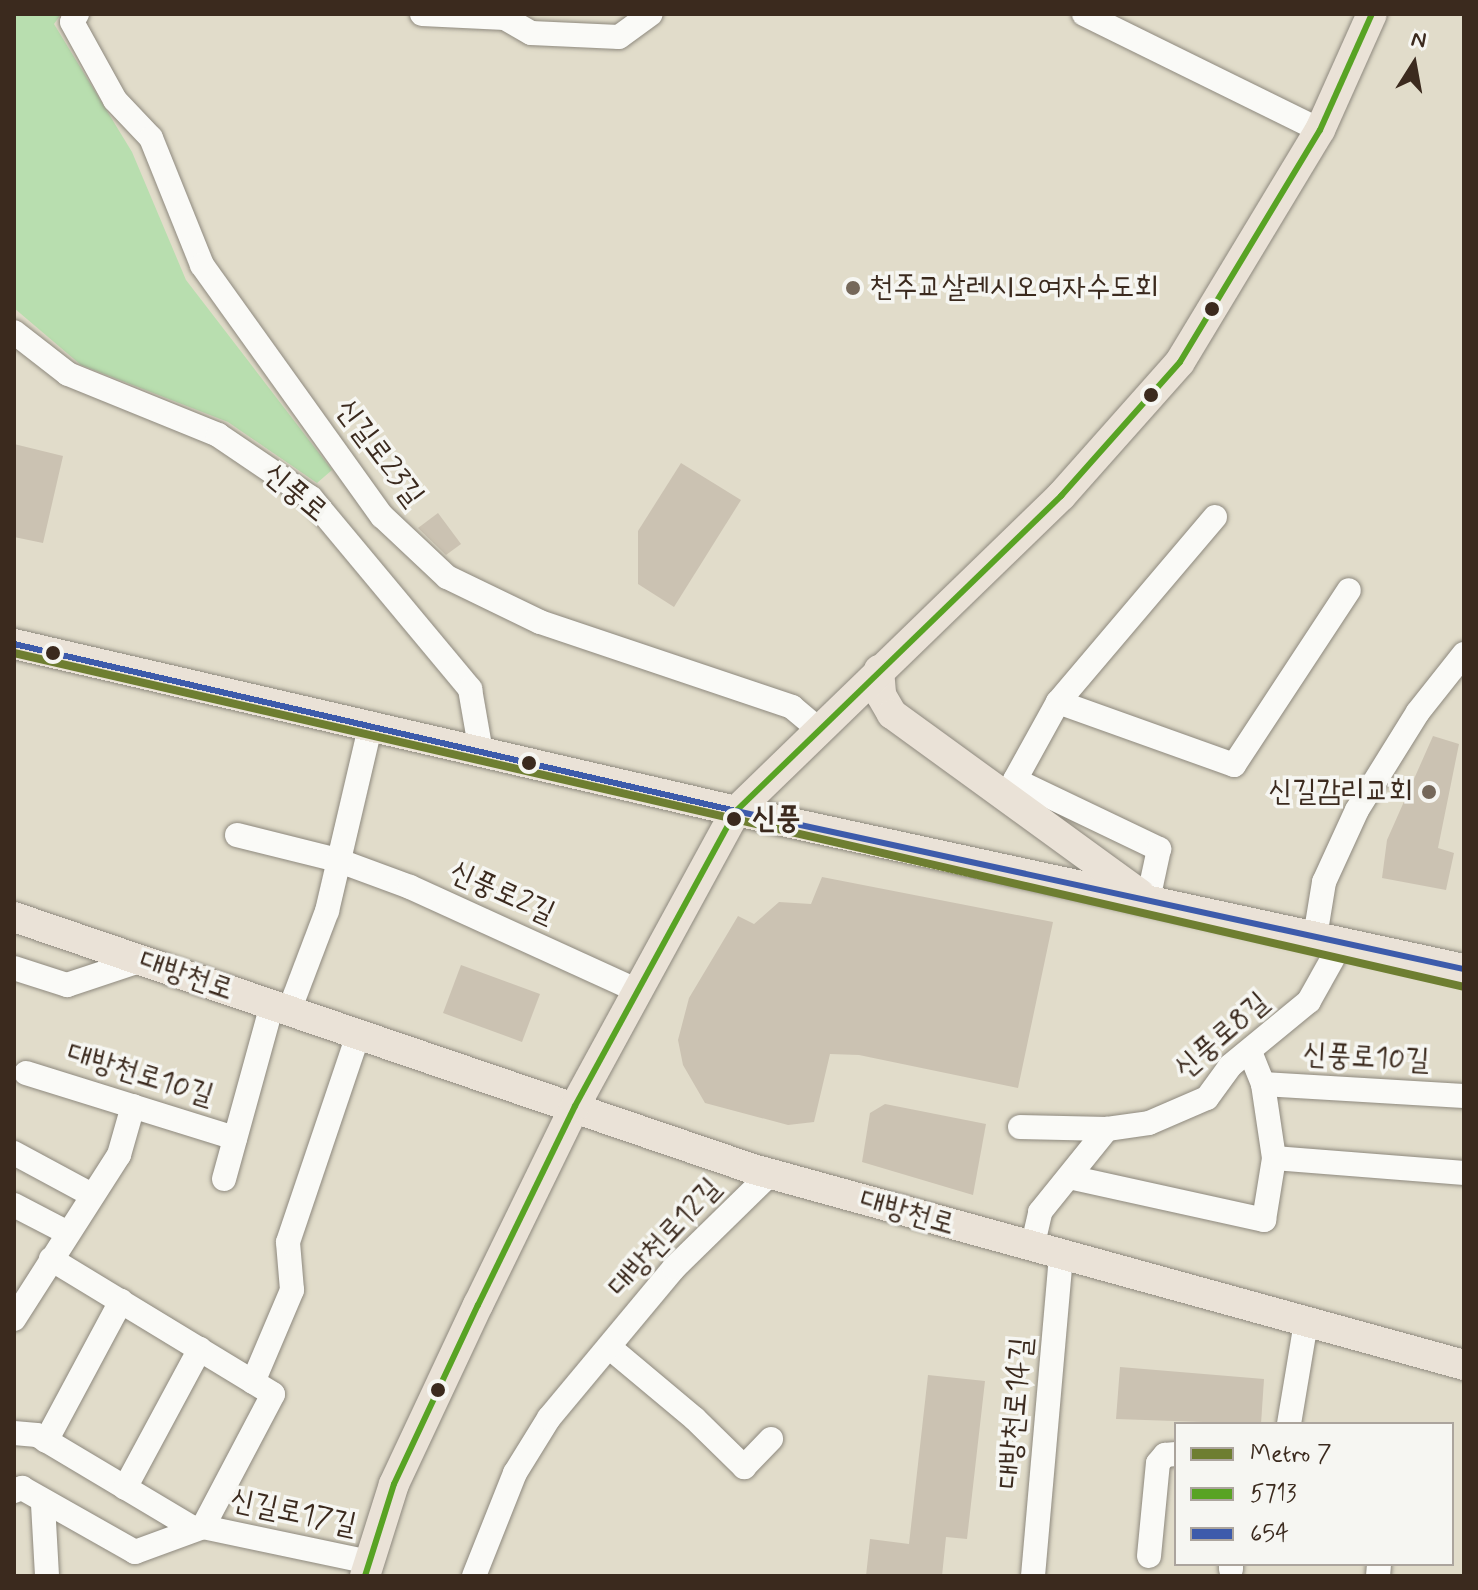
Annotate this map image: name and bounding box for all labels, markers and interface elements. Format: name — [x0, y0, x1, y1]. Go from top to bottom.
north arrow — [1374, 24, 1454, 104]
text: N — [1409, 25, 1428, 56]
place label: 천주교살레시오여자수도회 — [869, 270, 1159, 306]
marker: 천주교살레시오여자수도회 — [844, 279, 862, 297]
unlabelled marker — [1204, 301, 1220, 317]
unlabelled marker — [1143, 387, 1159, 403]
street label: 신길로23길 — [327, 392, 431, 514]
street label: 신풍로 — [256, 456, 334, 530]
unlabelled marker — [45, 645, 61, 661]
unlabelled marker — [521, 755, 537, 771]
place label: 신길감리교회 — [1268, 774, 1413, 810]
marker: 신길감리교회 — [1420, 783, 1438, 801]
place label: 신풍 — [752, 801, 800, 837]
marker: 신풍 — [723, 808, 745, 830]
street label: 신풍로2길 — [444, 854, 560, 932]
street label: 대방천로 — [134, 943, 238, 1009]
street label: 신풍로8길 — [1167, 985, 1277, 1087]
street label: 대방천로10길 — [63, 1036, 217, 1114]
street label: 신풍로10길 — [1302, 1037, 1430, 1079]
street label: 대방천로12길 — [601, 1171, 729, 1305]
street label: 대방천로 — [856, 1182, 958, 1244]
street label: 대방천로14길 — [991, 1336, 1041, 1490]
unlabelled marker — [430, 1382, 446, 1398]
legend — [1174, 1422, 1454, 1566]
text: Metro 7 — [1250, 1439, 1332, 1470]
text: 5713 — [1250, 1479, 1297, 1510]
street label: 신길로17길 — [227, 1482, 359, 1544]
text: 654 — [1250, 1519, 1289, 1550]

